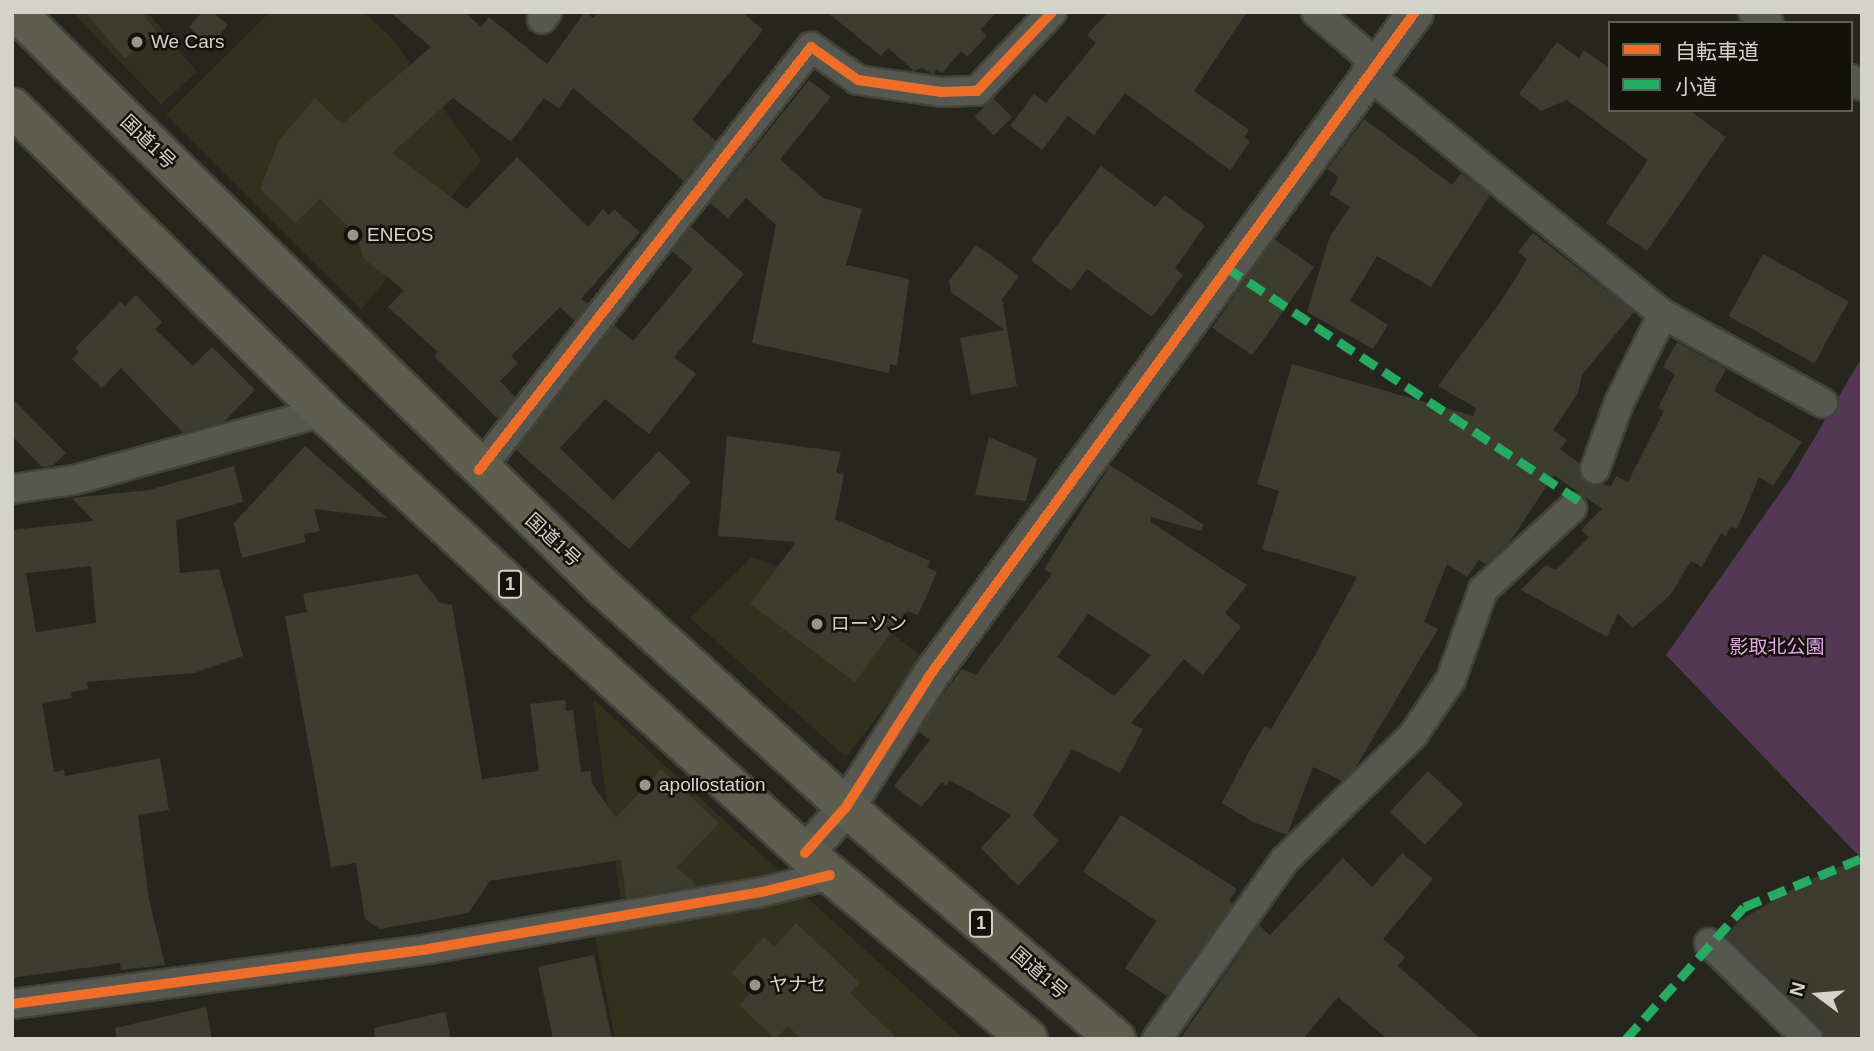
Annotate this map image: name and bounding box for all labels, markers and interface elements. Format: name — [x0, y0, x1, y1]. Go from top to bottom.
legend — [1608, 21, 1853, 112]
place label: We Cars — [151, 31, 225, 53]
marker: We Cars — [129, 34, 145, 50]
text: 自転車道 — [1675, 40, 1759, 63]
text: 小道 — [1675, 75, 1717, 98]
street label: 国道1号 — [116, 110, 180, 174]
place label: ENEOS — [367, 224, 434, 246]
marker: ENEOS — [345, 227, 361, 243]
street label: 国道1号 — [521, 509, 585, 571]
road number: 1 — [498, 570, 522, 598]
place label: ローソン — [831, 613, 907, 635]
marker: ローソン — [809, 616, 825, 632]
park label: 影取北公園 — [1730, 636, 1824, 658]
place label: apollostation — [659, 774, 766, 796]
marker: apollostation — [637, 777, 653, 793]
road number: 1 — [969, 908, 993, 938]
street label: 国道1号 — [1006, 942, 1072, 1004]
north arrow — [1783, 960, 1853, 1030]
place label: ヤナセ — [769, 974, 826, 996]
marker: ヤナセ — [747, 977, 763, 993]
text: N — [1785, 980, 1809, 999]

